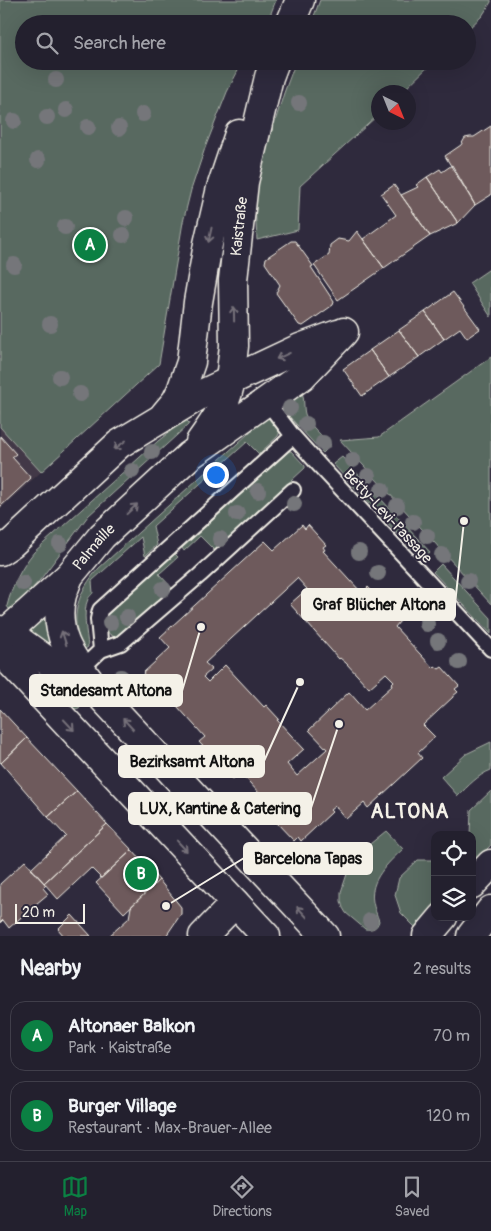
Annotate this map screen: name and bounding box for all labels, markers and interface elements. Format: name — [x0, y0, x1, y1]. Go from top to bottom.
search box — [15, 15, 476, 70]
icon: search — [33, 29, 61, 57]
text: Search here — [73, 31, 166, 55]
north arrow — [371, 85, 416, 130]
street label: Kaistraße — [227, 195, 252, 257]
pin: A — [74, 226, 106, 264]
one-way arrow — [205, 227, 215, 243]
one-way arrow — [229, 306, 239, 322]
one-way arrow — [276, 352, 291, 362]
one-way arrow — [113, 440, 127, 450]
your location — [203, 462, 229, 488]
street label: Betty-Levi-Passage — [339, 465, 437, 568]
one-way arrow — [125, 503, 138, 515]
street label: Palmaille — [69, 519, 120, 574]
callout: Graf Blücher Altona — [302, 589, 455, 620]
text: Graf Blücher Altona — [312, 595, 446, 615]
one-way arrow — [58, 630, 68, 646]
callout: Standesamt Altona — [30, 675, 182, 706]
text: Standesamt Altona — [40, 681, 173, 701]
one-way arrow — [122, 718, 134, 731]
one-way arrow — [63, 719, 75, 731]
callout: Bezirksamt Altona — [119, 746, 264, 777]
text: Bezirksamt Altona — [130, 752, 255, 772]
callout: LUX, Kantine & Catering — [129, 793, 311, 824]
text: LUX, Kantine & Catering — [139, 799, 301, 819]
district label: ALTONA — [371, 799, 449, 824]
map controls — [431, 831, 476, 921]
button: locate — [431, 831, 476, 876]
one-way arrow — [176, 839, 187, 852]
callout: Barcelona Tapas — [244, 843, 372, 874]
text: Barcelona Tapas — [254, 849, 363, 869]
pin: B — [125, 855, 157, 893]
button: layers — [431, 876, 476, 921]
scale bar — [15, 901, 85, 924]
text: 20 m — [22, 904, 55, 921]
one-way arrow — [296, 906, 308, 918]
text: Nearby — [20, 955, 81, 982]
text: 2 results — [413, 959, 471, 979]
text: Altonaer Balkon — [68, 1014, 195, 1038]
text: A — [32, 1026, 42, 1046]
text: 70 m — [433, 1026, 470, 1046]
text: Park · Kaistraße — [68, 1038, 171, 1058]
text: Burger Village — [68, 1094, 177, 1118]
text: B — [32, 1106, 42, 1126]
text: 120 m — [426, 1106, 470, 1126]
text: Restaurant · Max-Brauer-Allee — [68, 1118, 272, 1138]
tab: Map — [61, 1173, 89, 1220]
tab: Directions — [212, 1173, 272, 1220]
tab: Saved — [395, 1173, 430, 1220]

